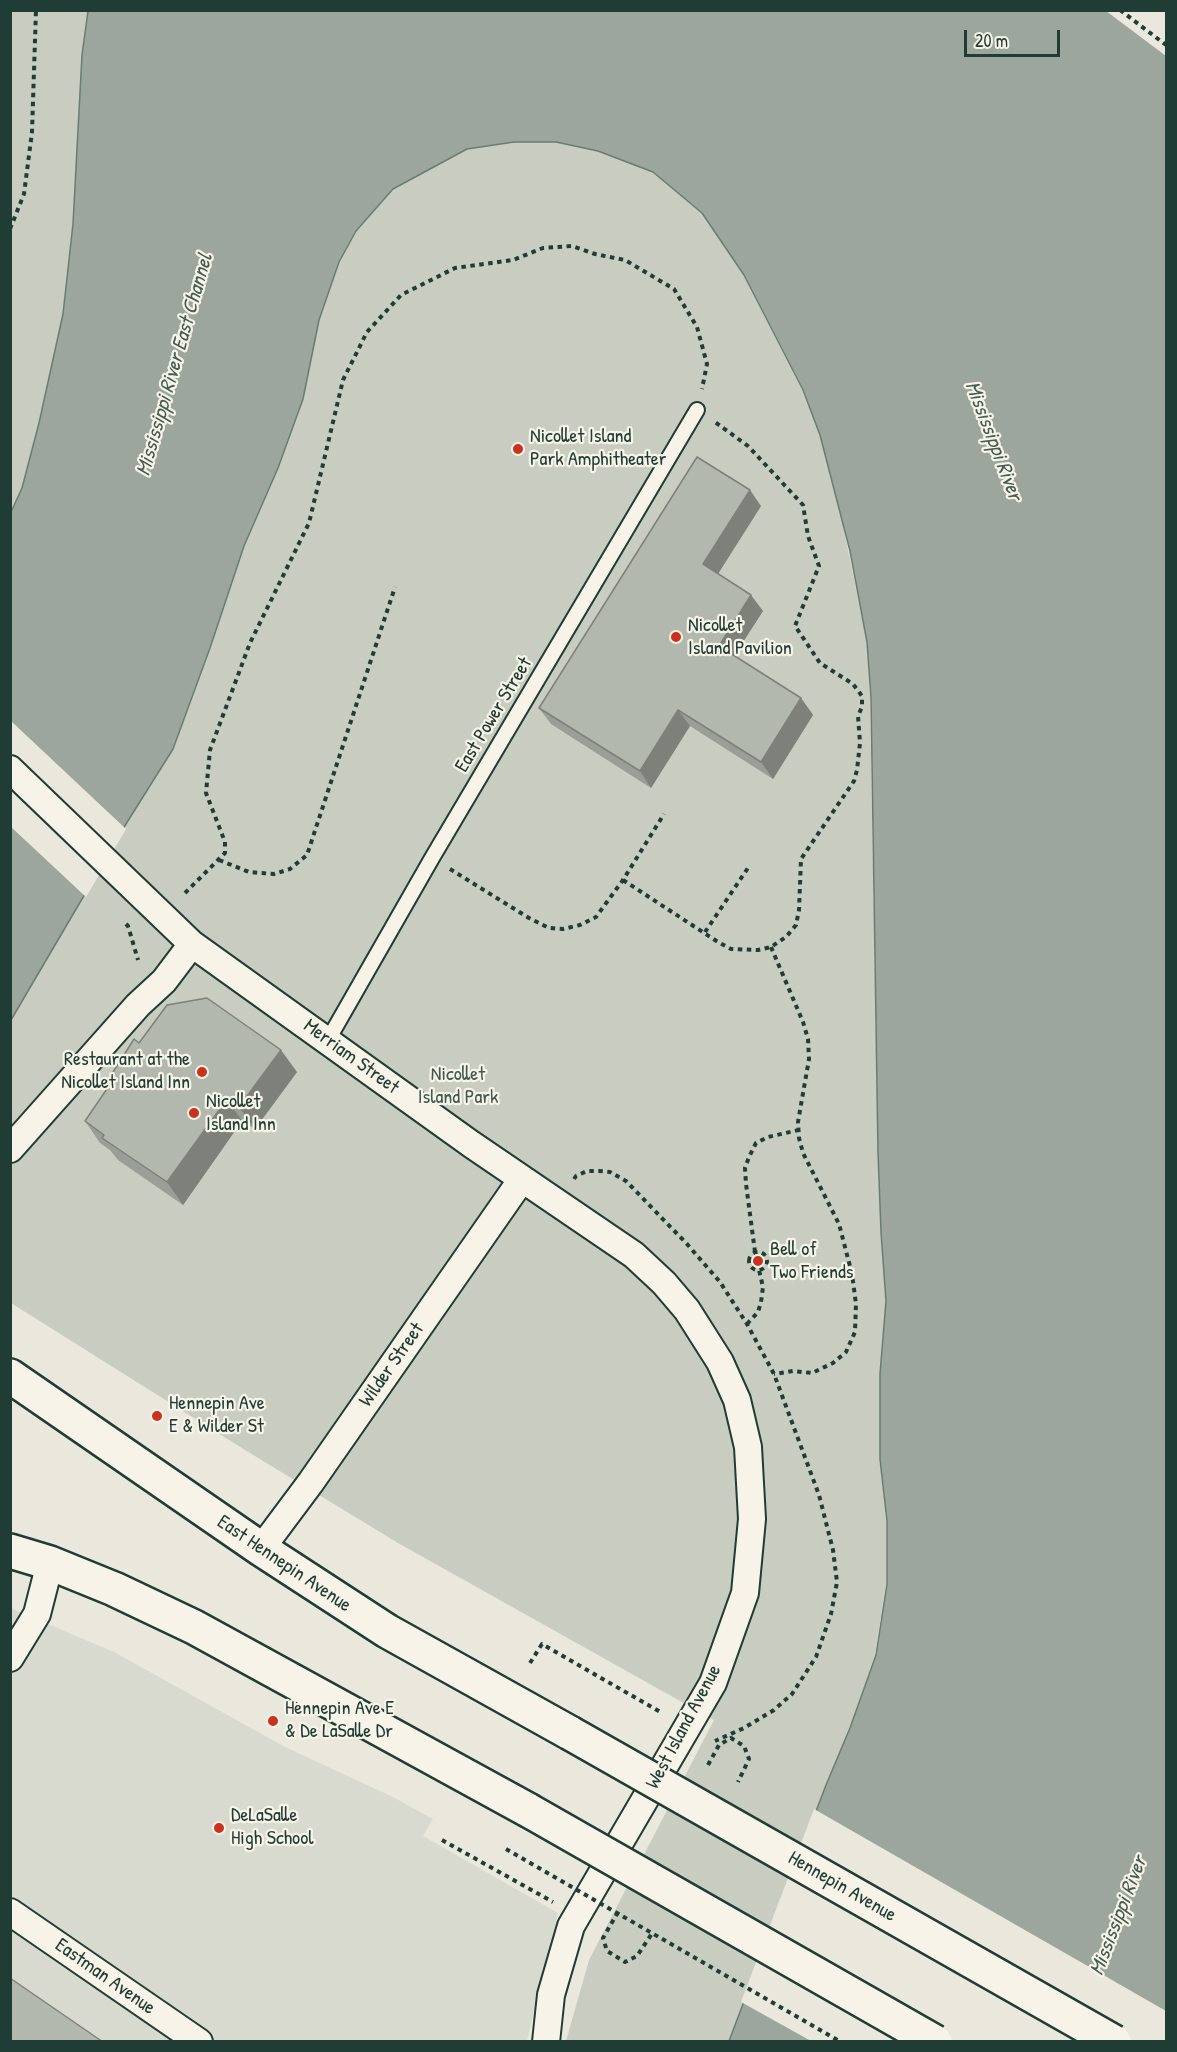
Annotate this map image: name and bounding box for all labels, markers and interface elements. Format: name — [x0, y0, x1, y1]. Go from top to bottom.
scale bar — [967, 18, 1063, 56]
text: 20 m — [975, 28, 1008, 53]
water label: Mississippi River East Channel — [131, 251, 219, 479]
water label: Mississippi River — [959, 378, 1027, 504]
place label: Nicollet Island Park Amphitheater — [530, 425, 666, 472]
marker: Nicollet Island Park Amphitheater — [511, 442, 525, 456]
place label: Nicollet Island Pavilion — [688, 614, 792, 661]
marker: Nicollet Island Pavilion — [669, 630, 683, 644]
street label: East Power Street — [450, 653, 538, 777]
street label: Merriam Street — [299, 1014, 403, 1100]
place label: Restaurant at the Nicollet Island Inn — [61, 1048, 190, 1095]
park label: Nicollet Island Park — [418, 1063, 498, 1110]
marker: Restaurant at the Nicollet Island Inn — [195, 1065, 209, 1079]
place label: Nicollet Island Inn — [206, 1090, 276, 1137]
marker: Nicollet Island Inn — [187, 1106, 201, 1120]
place label: Bell of Two Friends — [770, 1238, 853, 1285]
marker: Bell of Two Friends — [751, 1254, 765, 1268]
street label: Wilder Street — [354, 1318, 430, 1412]
place label: Hennepin Ave E & Wilder St — [169, 1392, 265, 1439]
marker: Hennepin Ave E & Wilder St — [150, 1409, 164, 1423]
street label: East Hennepin Avenue — [212, 1510, 356, 1618]
street label: West Island Avenue — [641, 1661, 727, 1793]
place label: Hennepin Ave E & De LaSalle Dr — [285, 1697, 394, 1744]
marker: Hennepin Ave E & De LaSalle Dr — [266, 1714, 280, 1728]
place label: DeLaSalle High School — [231, 1804, 314, 1851]
marker: DeLaSalle High School — [212, 1821, 226, 1835]
street label: Hennepin Avenue — [784, 1846, 900, 1928]
water label: Mississippi River — [1085, 1853, 1153, 1979]
street label: Eastman Avenue — [50, 1934, 160, 2020]

